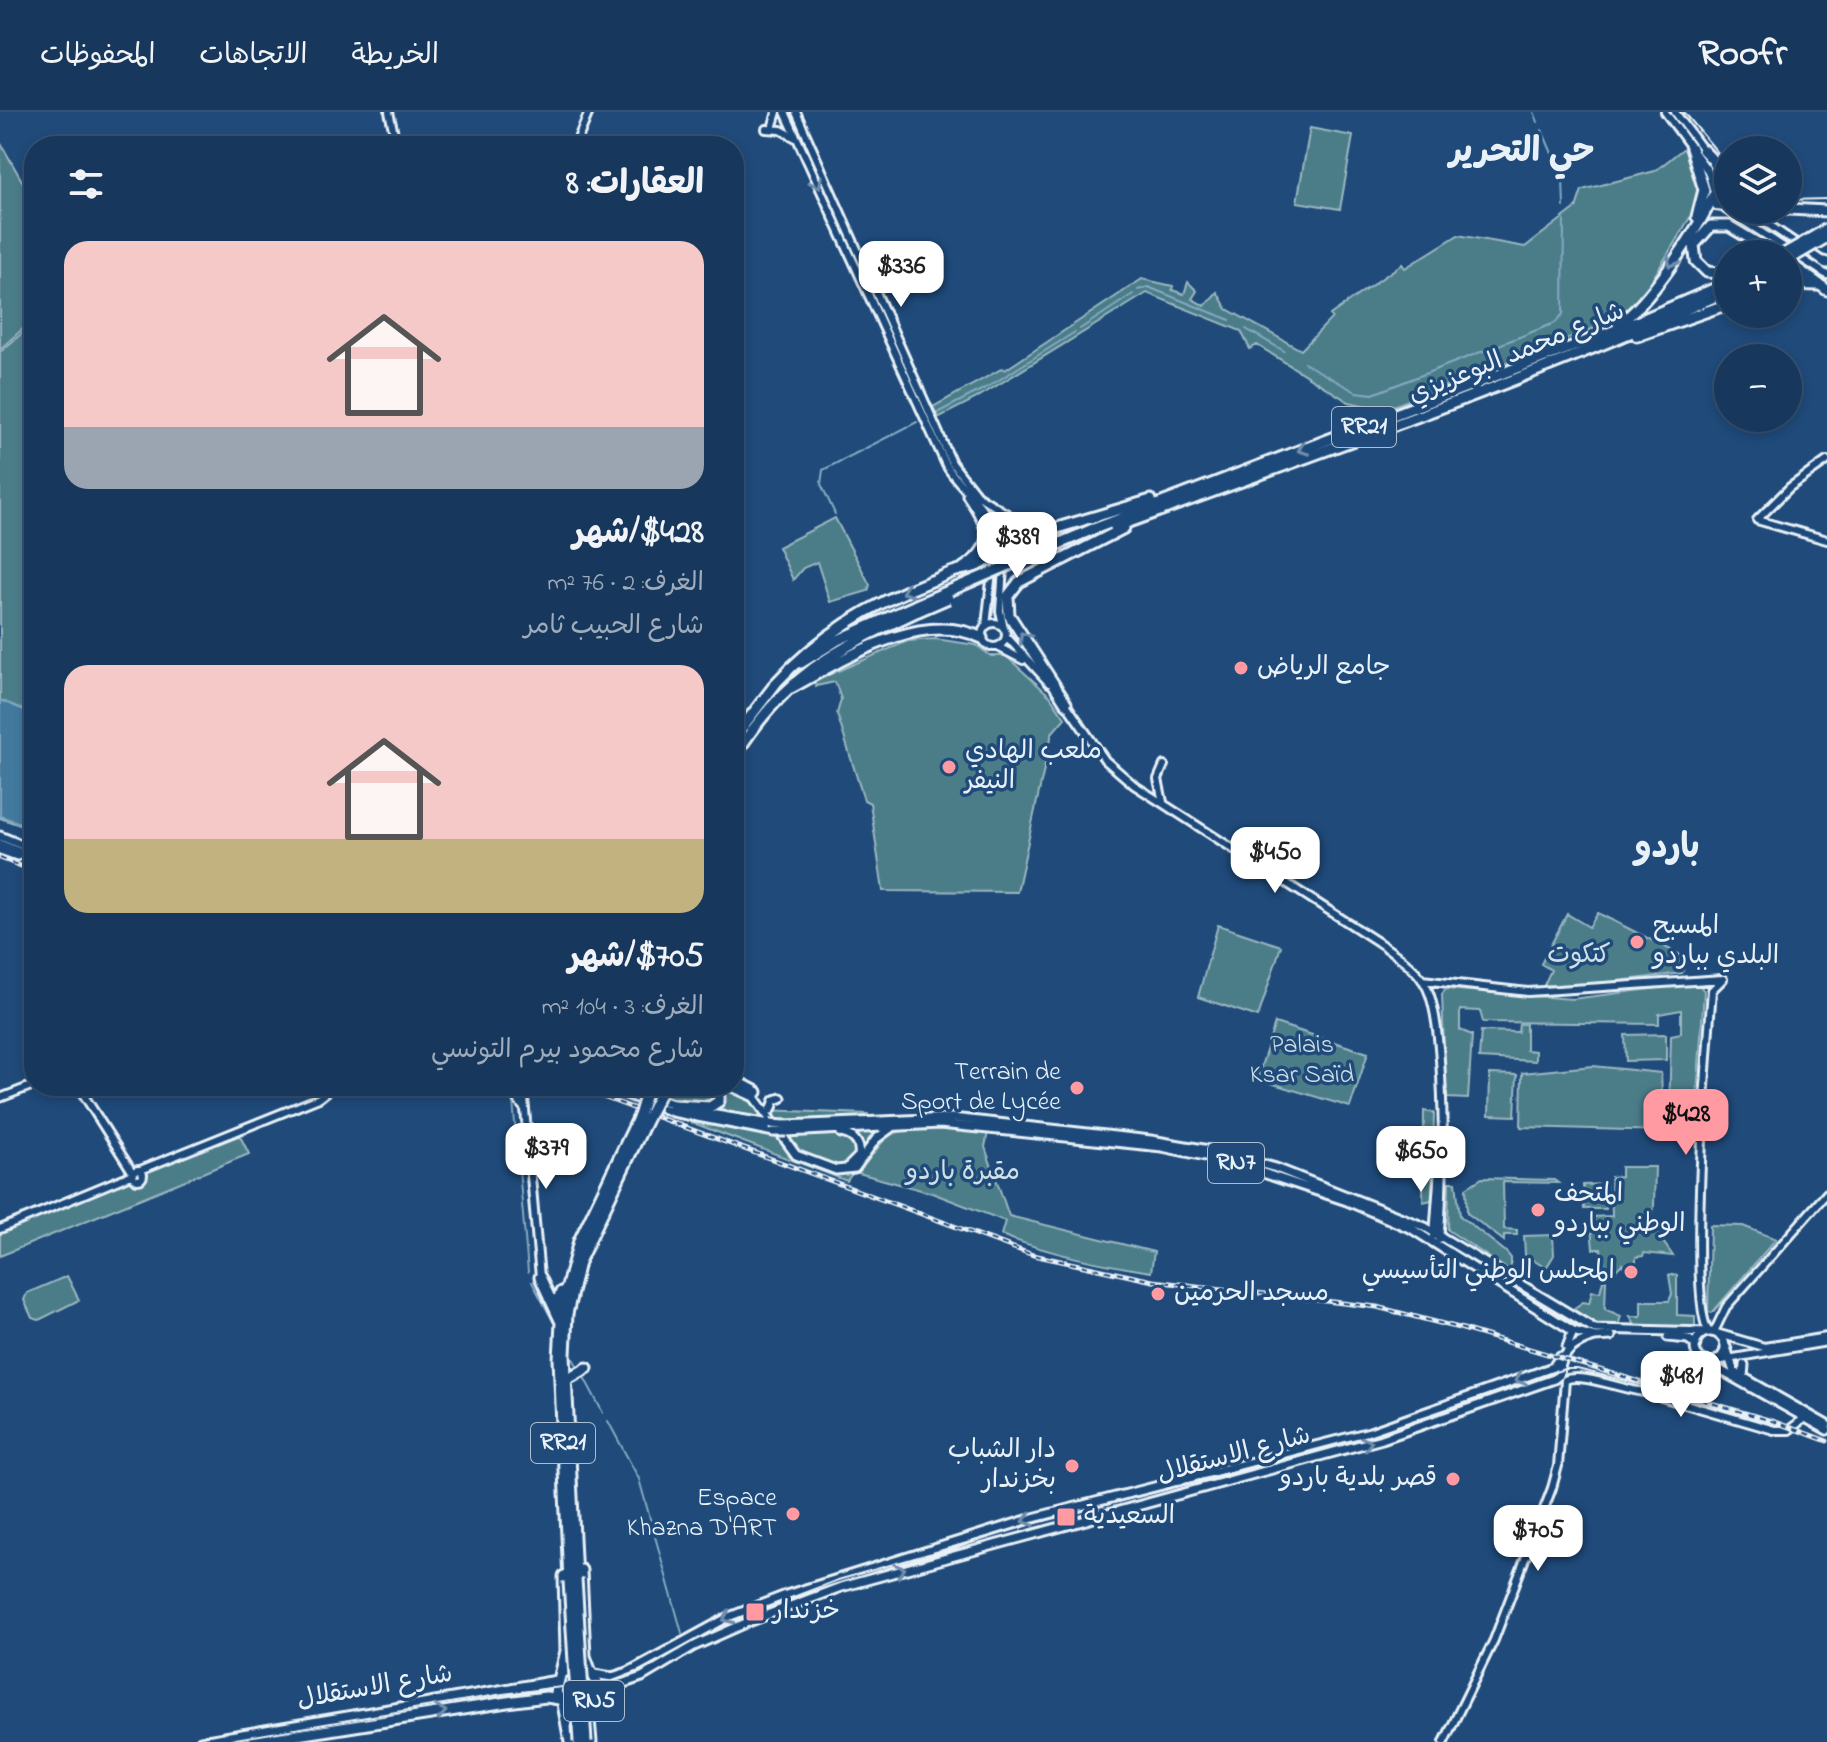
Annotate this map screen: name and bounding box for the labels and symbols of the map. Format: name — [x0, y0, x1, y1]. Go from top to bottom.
district label: حي التحرير — [1446, 128, 1595, 180]
one-way arrow — [808, 175, 824, 189]
pin: $336 — [854, 241, 948, 309]
one-way arrow — [1666, 253, 1681, 268]
street label: شارع محمد البوعزيزي — [1403, 293, 1631, 415]
road number: RR21 — [1332, 407, 1396, 447]
one-way arrow — [1296, 439, 1310, 456]
pin: $389 — [970, 512, 1064, 580]
one-way arrow — [901, 581, 915, 598]
one-way arrow — [1019, 631, 1034, 646]
place label: جامع الرياض — [1257, 649, 1391, 687]
marker: جامع الرياض — [1232, 659, 1250, 677]
place label: ملعب الهادي النيفر — [963, 733, 1102, 801]
marker: ملعب الهادي النيفر — [940, 758, 958, 776]
district label: باردو — [1631, 824, 1700, 874]
pin: $450 — [1228, 827, 1322, 895]
place label: المسبح البلدي بباردو — [1651, 908, 1779, 976]
marker: المسبح البلدي بباردو — [1628, 933, 1646, 951]
park label: كتكوت — [1547, 937, 1611, 975]
park label: Palais Ksar Saïd — [1250, 1027, 1355, 1095]
place label: Terrain de Sport de Lycée — [901, 1054, 1061, 1122]
marker: Terrain de Sport de Lycée — [1068, 1079, 1086, 1097]
pin: $428 — [1639, 1089, 1733, 1157]
pin: $379 — [499, 1123, 593, 1191]
pin: $650 — [1374, 1126, 1468, 1194]
road number: RN7 — [1208, 1143, 1264, 1183]
park label: مقبرة باردو — [904, 1154, 1020, 1192]
place label: المتحف الوطني بباردو — [1552, 1176, 1685, 1245]
marker: المتحف الوطني بباردو — [1529, 1201, 1547, 1219]
place label: المجلس الوطني التأسيسي — [1362, 1253, 1615, 1292]
marker: المجلس الوطني التأسيسي — [1622, 1263, 1640, 1281]
place label: مسجد الحرمين — [1174, 1275, 1329, 1313]
marker: مسجد الحرمين — [1149, 1285, 1167, 1303]
pin: $481 — [1634, 1351, 1728, 1419]
one-way arrow — [1513, 1370, 1527, 1386]
street label: شارع الاستقلال — [1153, 1417, 1315, 1495]
road number: RR21 — [531, 1423, 595, 1463]
place label: دار الشباب بخزندار — [948, 1432, 1056, 1500]
one-way arrow — [1359, 1436, 1373, 1453]
marker: دار الشباب بخزندار — [1063, 1457, 1081, 1475]
place label: قصر بلدية باردو — [1278, 1460, 1437, 1498]
marker: قصر بلدية باردو — [1444, 1470, 1462, 1488]
place label: Espace Khazna D'ART — [627, 1480, 777, 1548]
place label: السعيدية — [1084, 1498, 1175, 1536]
marker: Espace Khazna D'ART — [784, 1505, 802, 1523]
pin: $705 — [1491, 1505, 1585, 1573]
marker: السعيدية — [1055, 1506, 1077, 1528]
one-way arrow — [1021, 1510, 1035, 1526]
one-way arrow — [892, 1563, 906, 1579]
place label: خزندار — [771, 1593, 840, 1631]
marker: خزندار — [744, 1601, 766, 1623]
one-way arrow — [721, 1608, 736, 1624]
street label: شارع الاستقلال — [294, 1656, 456, 1720]
road number: RN5 — [564, 1681, 624, 1721]
one-way arrow — [434, 1704, 448, 1721]

